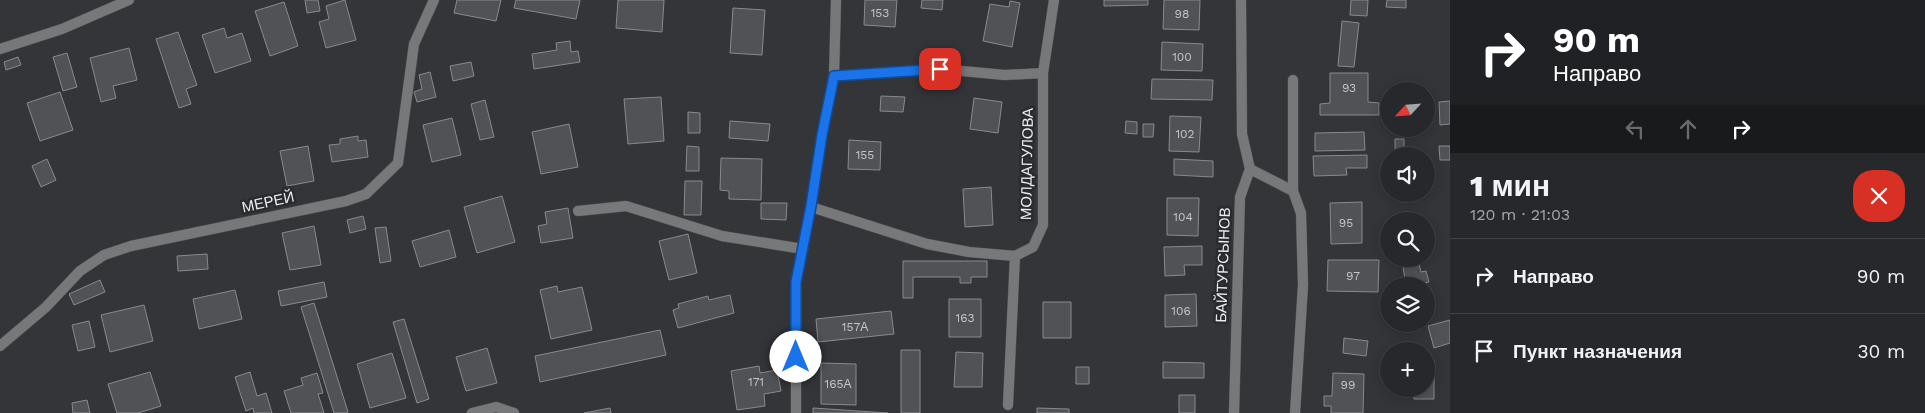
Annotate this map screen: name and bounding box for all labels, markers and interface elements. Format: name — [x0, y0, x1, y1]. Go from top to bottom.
house number: 153 — [871, 6, 889, 20]
house number: 98 — [1175, 7, 1189, 21]
text: 90 m — [1553, 19, 1640, 61]
icon: right — [1470, 20, 1535, 85]
pin — [919, 48, 961, 90]
house number: 100 — [1172, 50, 1192, 64]
icon: arrive — [926, 55, 954, 83]
text: Направо — [1553, 61, 1641, 86]
house number: 93 — [1342, 81, 1356, 95]
north arrow — [1380, 82, 1435, 138]
map controls — [1380, 82, 1435, 397]
street label: МОЛДАГУЛОВА — [1017, 108, 1037, 220]
icon: left — [1621, 115, 1649, 143]
icon: ahead — [1674, 115, 1702, 143]
icon: right — [1727, 115, 1755, 143]
house number: 102 — [1175, 127, 1195, 141]
button: sound — [1380, 147, 1435, 202]
house number: 155 — [856, 148, 874, 162]
text: 1 мин — [1470, 168, 1550, 203]
button: close — [1853, 170, 1905, 222]
street label: МЕРЕЙ — [240, 188, 296, 216]
text: 120 m · 21:03 — [1470, 205, 1570, 224]
street label: БАЙТУРСЫНОВ — [1212, 207, 1234, 323]
house number: 104 — [1173, 210, 1193, 224]
button: search — [1380, 212, 1435, 267]
house number: 95 — [1339, 216, 1353, 230]
icon: right — [1470, 262, 1498, 290]
text: Направо — [1513, 265, 1594, 288]
text: 90 m — [1857, 265, 1905, 288]
house number: 97 — [1346, 269, 1360, 283]
button: layers — [1380, 277, 1435, 332]
house number: 106 — [1171, 304, 1191, 318]
house number: 163 — [956, 311, 974, 325]
house number: 157А — [842, 320, 868, 334]
position arrow — [769, 330, 821, 382]
icon: arrive — [1470, 337, 1498, 365]
text: Пункт назначения — [1513, 340, 1682, 363]
text: 30 m — [1858, 340, 1905, 363]
button: + — [1380, 342, 1435, 397]
house number: 171 — [748, 375, 764, 389]
house number: 165А — [825, 377, 851, 391]
house number: 99 — [1341, 378, 1355, 392]

